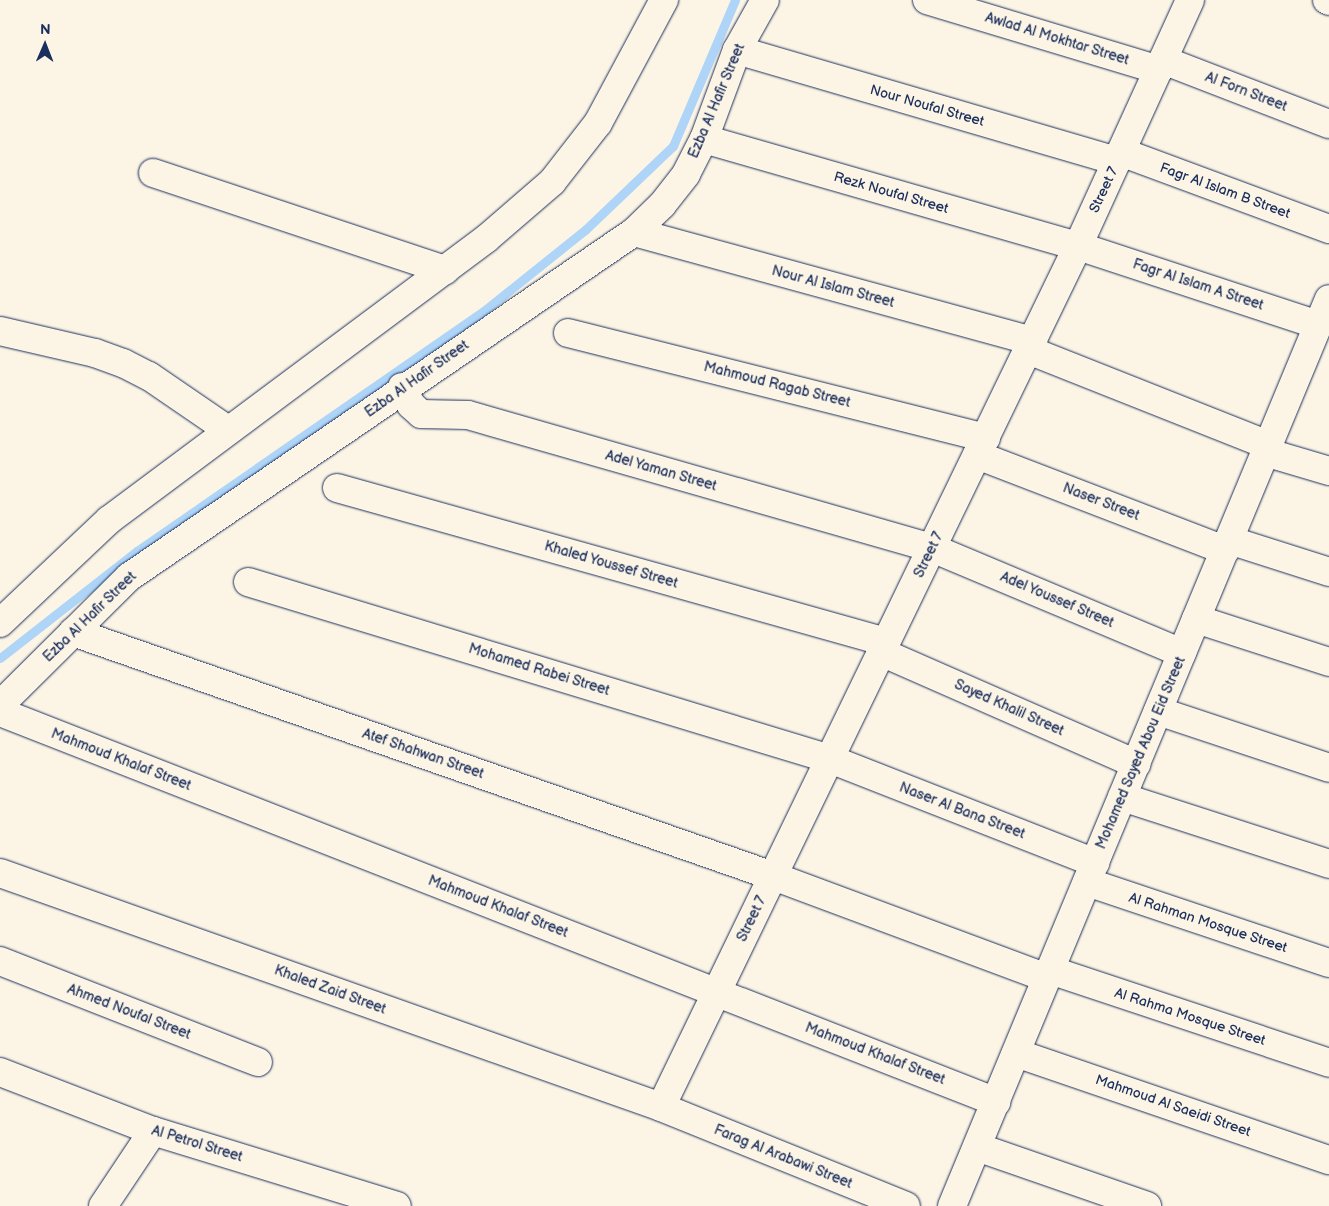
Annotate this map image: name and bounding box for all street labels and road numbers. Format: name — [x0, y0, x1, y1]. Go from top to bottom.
street label: Awlad Al Mokhtar Street — [983, 9, 1131, 69]
street label: Ezba Al Hafir Street — [685, 41, 749, 161]
street label: Al Forn Street — [1203, 69, 1289, 115]
street label: Nour Noufal Street — [868, 82, 986, 130]
street label: Fagr Al Islam B Street — [1157, 160, 1293, 222]
street label: Street 7 — [1086, 164, 1122, 216]
street label: Rezk Noufal Street — [832, 169, 950, 217]
street label: Fagr Al Islam A Street — [1130, 256, 1266, 314]
street label: Nour Al Islam Street — [770, 263, 896, 311]
street label: Ezba Al Hafir Street — [362, 337, 472, 421]
street label: Mahmoud Ragab Street — [702, 359, 852, 411]
street label: Adel Yaman Street — [603, 447, 719, 495]
street label: Naser Street — [1060, 480, 1142, 524]
street label: Street 7 — [911, 529, 947, 581]
street label: Khaled Youssef Street — [542, 538, 680, 592]
street label: Ezba Al Hafir Street — [40, 568, 140, 666]
street label: Adel Youssef Street — [997, 568, 1117, 632]
street label: Mohamed Rabei Street — [466, 640, 612, 700]
street label: Mohamed Sayed Abou Eid Street — [1093, 654, 1189, 852]
street label: Sayed Khalil Street — [951, 676, 1067, 740]
street label: Mahmoud Khalaf Street — [48, 725, 194, 795]
street label: Atef Shahwan Street — [360, 725, 486, 783]
street label: Naser Al Bana Street — [897, 779, 1027, 843]
street label: Mahmoud Khalaf Street — [425, 872, 571, 942]
street label: Al Rahman Mosque Street — [1127, 889, 1289, 957]
street label: Street 7 — [734, 893, 770, 945]
street label: Khaled Zaid Street — [272, 962, 388, 1018]
street label: Ahmed Noufal Street — [65, 981, 193, 1043]
street label: Al Rahma Mosque Street — [1112, 985, 1268, 1049]
street label: Mahmoud Khalaf Street — [802, 1019, 948, 1089]
street label: Mahmoud Al Saeidi Street — [1093, 1071, 1253, 1141]
street label: Al Petrol Street — [149, 1122, 245, 1166]
street label: Farag Al Arabawi Street — [711, 1122, 855, 1192]

